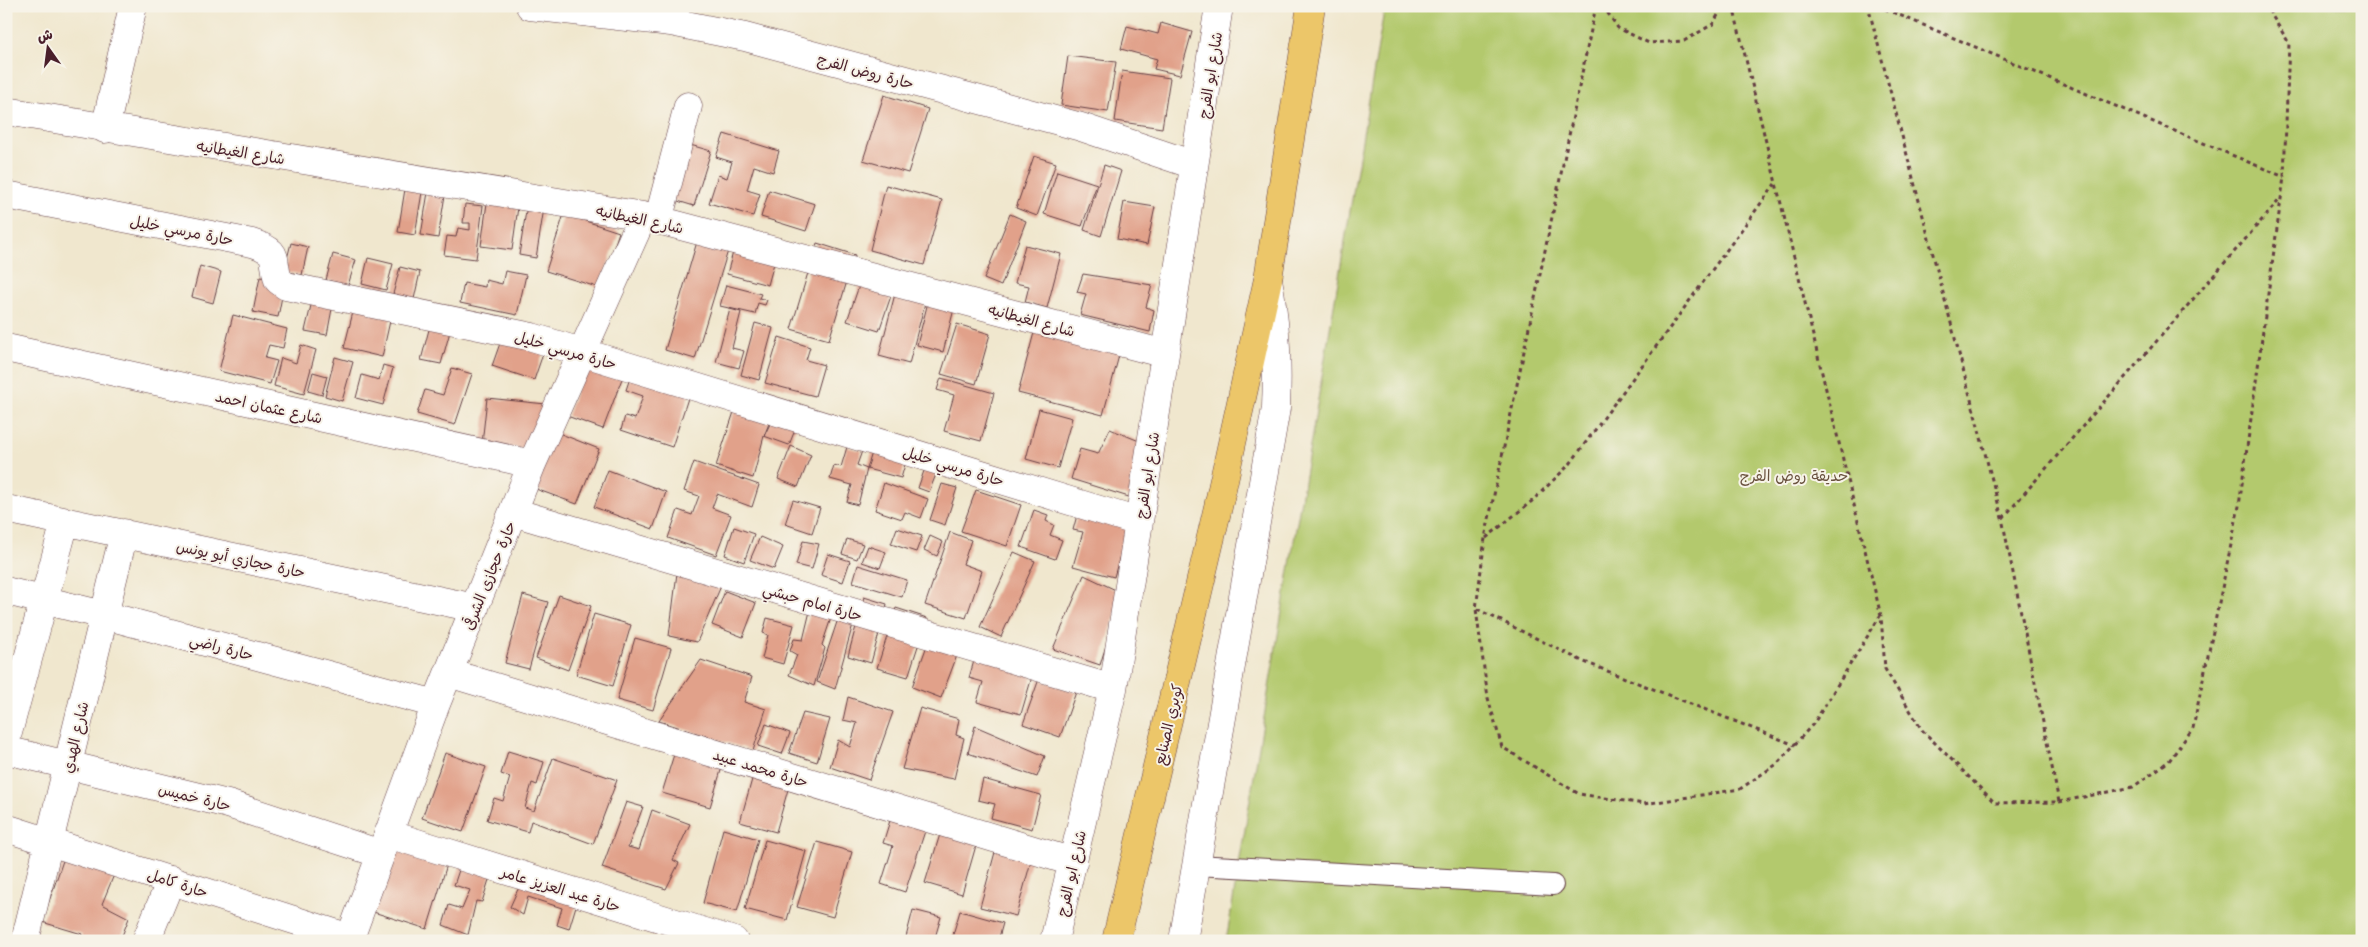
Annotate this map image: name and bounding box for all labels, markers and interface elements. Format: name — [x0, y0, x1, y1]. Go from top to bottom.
north arrow — [22, 22, 72, 72]
text: ش — [35, 23, 55, 47]
street label: شارع ابو الفرج — [1191, 30, 1227, 120]
street label: حارة روض الفرج — [815, 46, 917, 94]
street label: شارع الغيطانيه — [195, 133, 287, 169]
street label: شارع الغيطانيه — [594, 198, 686, 238]
street label: حارة مرسي خليل — [128, 208, 236, 253]
street label: شارع الغيطانيه — [986, 296, 1078, 342]
street label: حارة مرسي خليل — [512, 324, 620, 377]
street label: شارع عثمان احمد — [213, 383, 325, 429]
street label: شارع ابو الفرج — [1128, 430, 1164, 520]
street label: حارة مرسي خليل — [900, 439, 1007, 494]
park label: حديقة روض الفرج — [1740, 463, 1848, 486]
street label: حارة حجازى الشرقى — [456, 517, 520, 633]
street label: حارة حجازي أبو يونس — [174, 533, 308, 584]
street label: حارة امام حبشي — [760, 576, 865, 629]
street label: حارة راضي — [187, 626, 256, 668]
street label: كوبري الصنايع — [1147, 681, 1188, 767]
street label: شارع الهدي — [55, 699, 94, 775]
street label: حارة محمد عبيد — [711, 742, 811, 792]
street label: حارة خميس — [156, 776, 234, 816]
street label: شارع ابو الفرج — [1049, 828, 1091, 918]
street label: حارة عبد العزيز عامر — [496, 858, 624, 917]
street label: حارة كامل — [145, 861, 211, 903]

